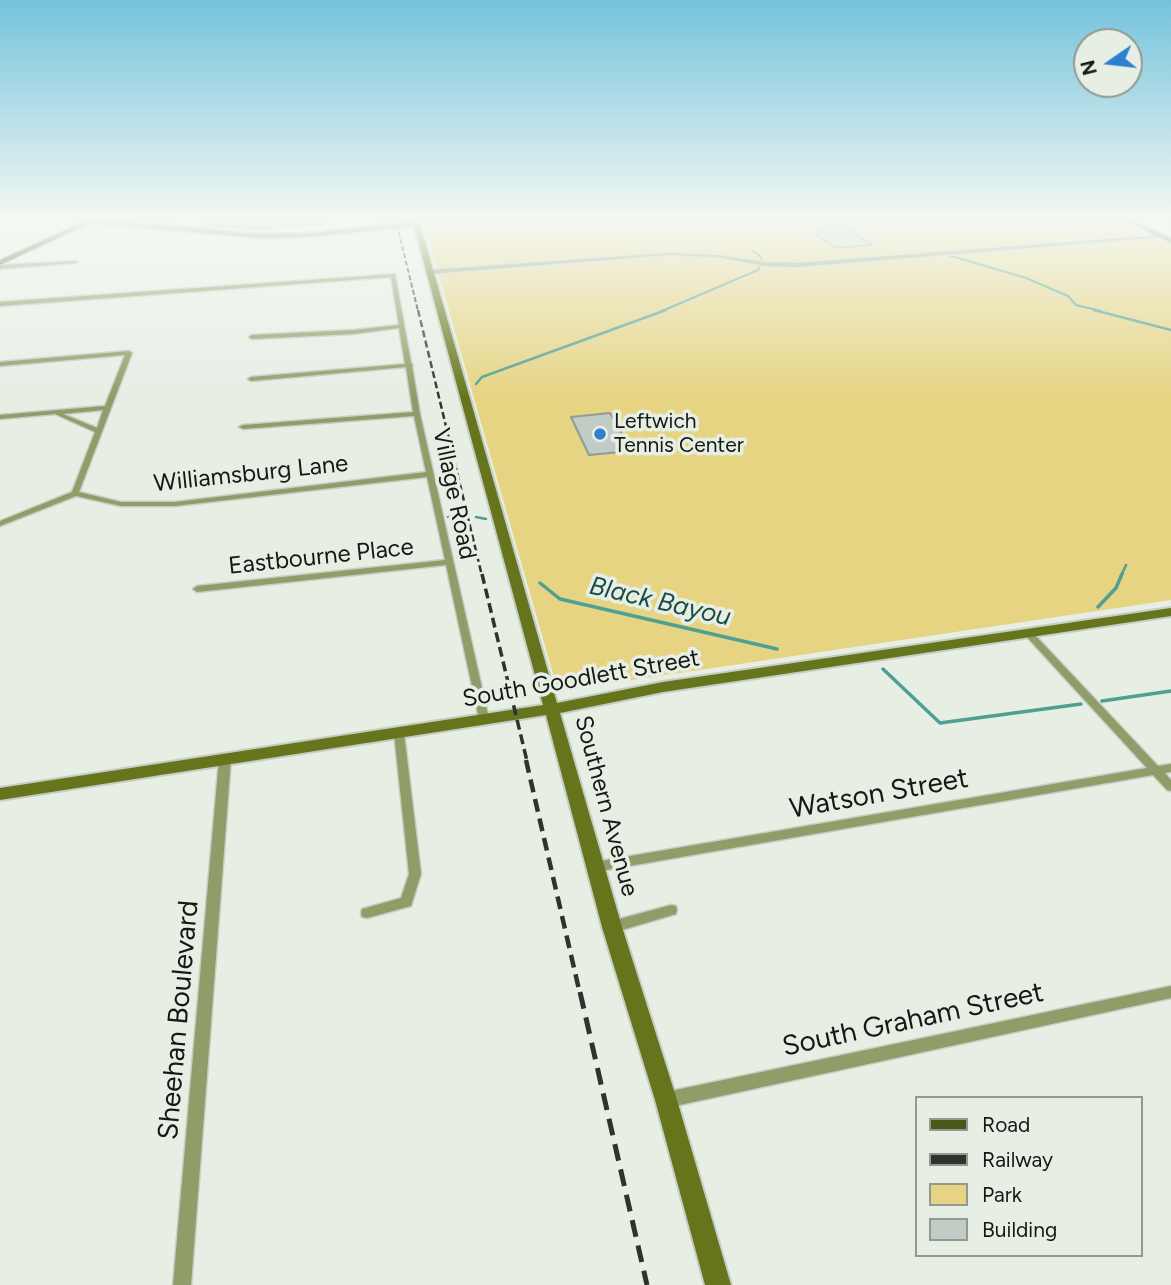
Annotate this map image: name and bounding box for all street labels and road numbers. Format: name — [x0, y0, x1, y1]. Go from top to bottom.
street label: Village Road — [426, 426, 482, 562]
street label: Williamsburg Lane — [152, 449, 350, 499]
street label: Eastbourne Place — [227, 533, 415, 581]
street label: South Goodlett Street — [460, 644, 702, 714]
street label: Southern Avenue — [568, 712, 644, 900]
street label: Watson Street — [787, 762, 971, 826]
street label: Sheehan Boulevard — [152, 899, 206, 1141]
street label: South Graham Street — [779, 976, 1047, 1064]

